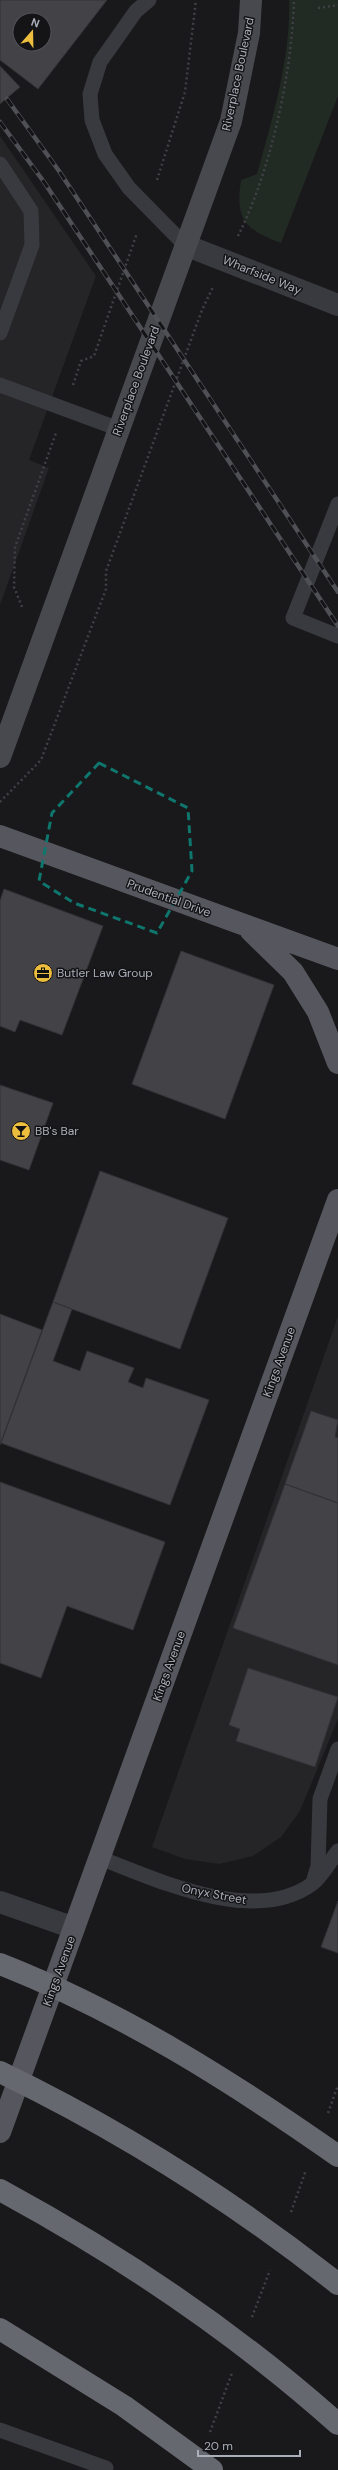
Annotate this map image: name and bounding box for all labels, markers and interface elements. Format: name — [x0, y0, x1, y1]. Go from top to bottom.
north arrow — [12, 12, 52, 52]
text: N — [29, 15, 42, 31]
street label: Riverplace Boulevard — [218, 16, 258, 132]
street label: Wharfside Way — [220, 252, 304, 298]
street label: Riverplace Boulevard — [109, 324, 163, 438]
street label: Prudential Drive — [125, 875, 213, 921]
office icon: Butler Law Group — [32, 962, 54, 984]
place label: Butler Law Group — [57, 965, 153, 981]
bar icon: BB's Bar — [10, 1120, 32, 1142]
place label: BB's Bar — [35, 1123, 79, 1139]
street label: Kings Avenue — [259, 1325, 299, 1399]
street label: Kings Avenue — [149, 1629, 189, 1703]
street label: Onyx Street — [180, 1880, 248, 1908]
street label: Kings Avenue — [39, 1934, 79, 2008]
scale bar — [198, 2432, 300, 2458]
text: 20 m — [204, 2438, 233, 2454]

